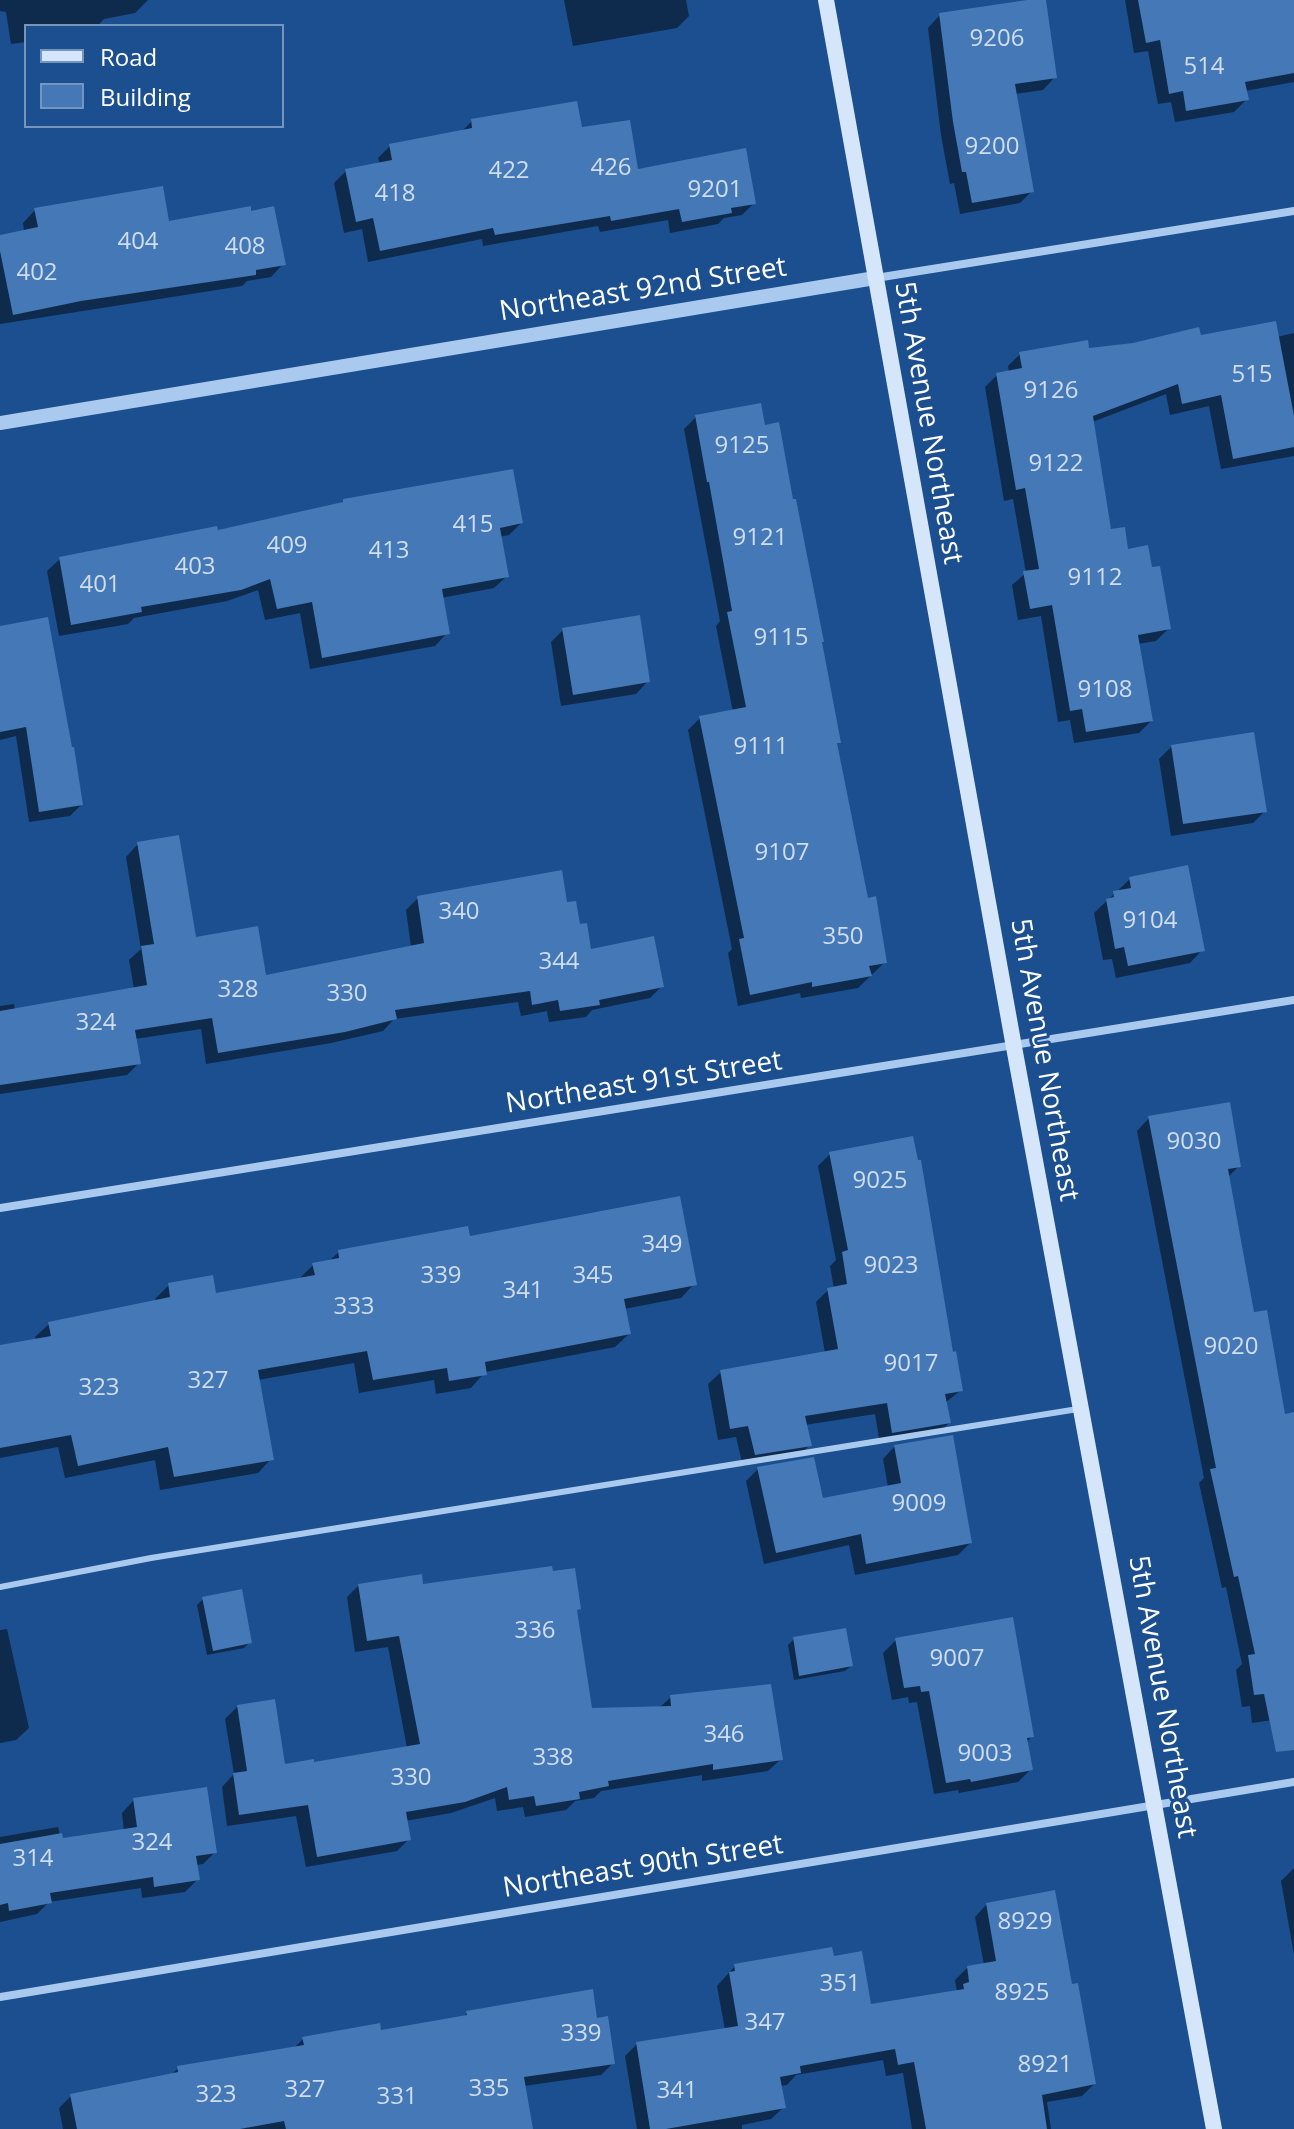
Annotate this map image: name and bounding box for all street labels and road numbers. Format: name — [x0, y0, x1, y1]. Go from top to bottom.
street label: Northeast 92nd Street — [497, 251, 789, 329]
street label: 5th Avenue Northeast — [887, 279, 969, 567]
street label: 5th Avenue Northeast — [1003, 916, 1085, 1204]
street label: Northeast 91st Street — [503, 1045, 785, 1121]
street label: 5th Avenue Northeast — [1121, 1553, 1203, 1841]
street label: Northeast 90th Street — [501, 1828, 785, 1906]

